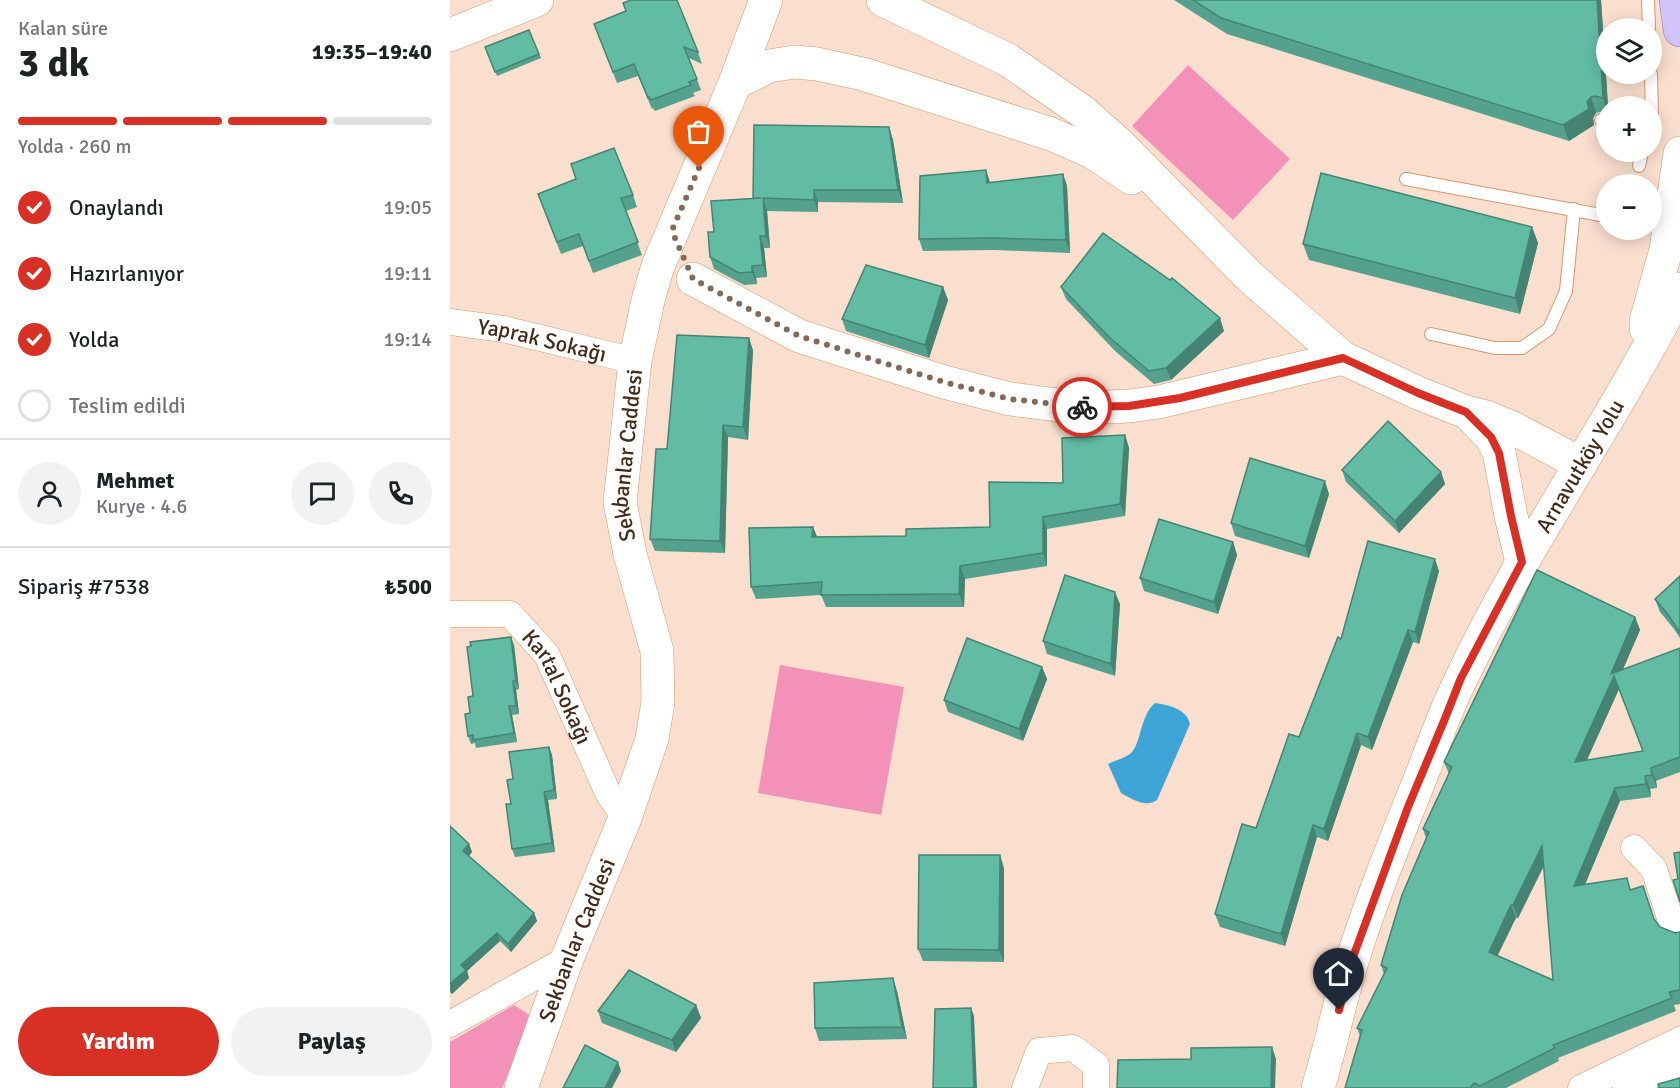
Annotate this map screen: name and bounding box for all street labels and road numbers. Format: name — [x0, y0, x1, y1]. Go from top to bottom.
street label: Yaprak Sokağı — [476, 312, 609, 367]
street label: Sekbanlar Caddesi — [606, 367, 648, 544]
street label: Arnavutköy Yolu — [1529, 394, 1630, 537]
street label: Kartal Sokağı — [517, 623, 598, 748]
street label: Sekbanlar Caddesi — [532, 854, 621, 1026]

